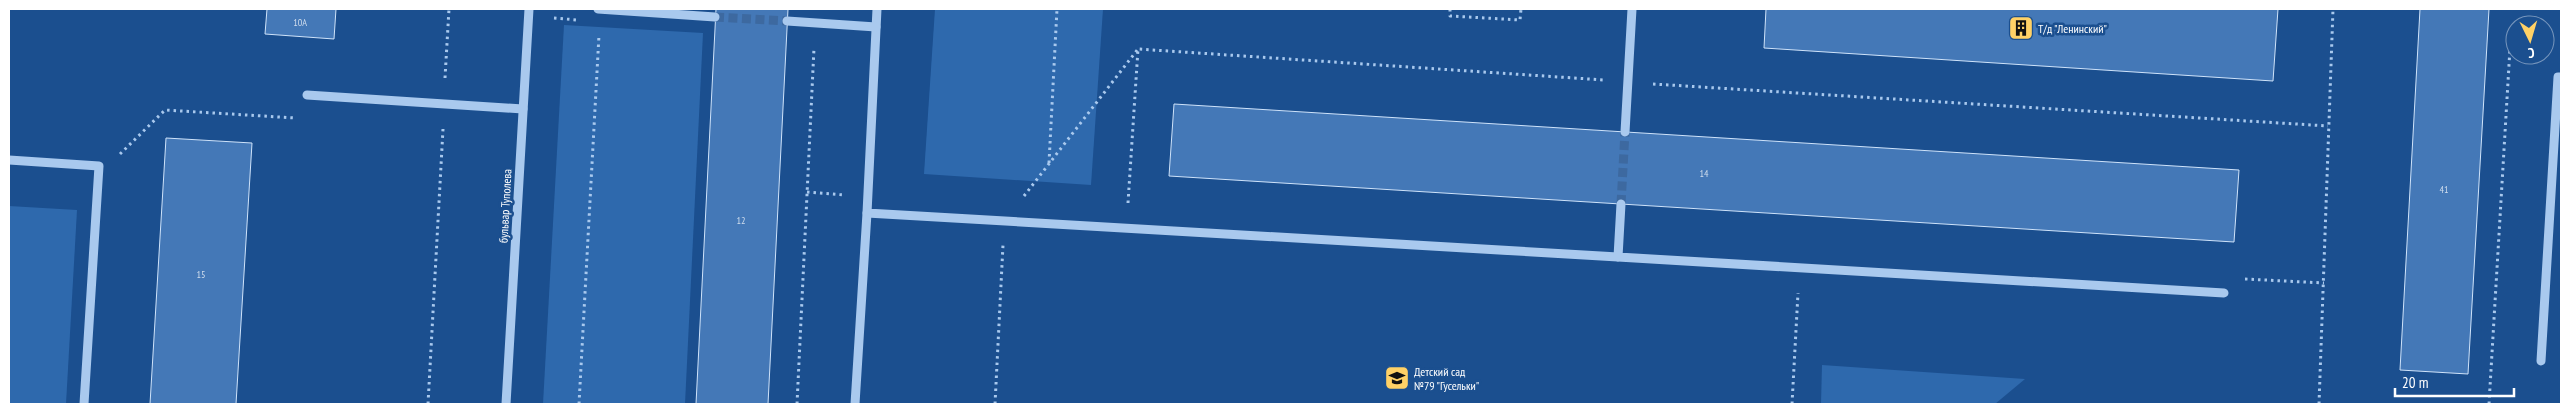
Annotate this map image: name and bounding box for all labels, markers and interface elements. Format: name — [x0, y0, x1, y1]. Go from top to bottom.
building icon: Т/д "Ленинский" — [2008, 15, 2034, 41]
north arrow — [2505, 15, 2555, 65]
house number: 10А — [293, 16, 307, 29]
place label: Т/д "Ленинский" — [2038, 21, 2107, 36]
text: С — [2527, 44, 2535, 62]
house number: 14 — [1700, 167, 1709, 180]
street label: бульвар Туполева — [496, 168, 514, 244]
house number: 41 — [2440, 183, 2449, 196]
house number: 12 — [737, 214, 746, 227]
house number: 15 — [197, 268, 206, 281]
place label: Детский сад №79 "Гусельки" — [1414, 364, 1479, 393]
school or university icon: Детский сад №79 "Гусельки" — [1384, 365, 1410, 391]
scale bar — [2395, 366, 2514, 398]
text: 20 m — [2402, 373, 2428, 392]

